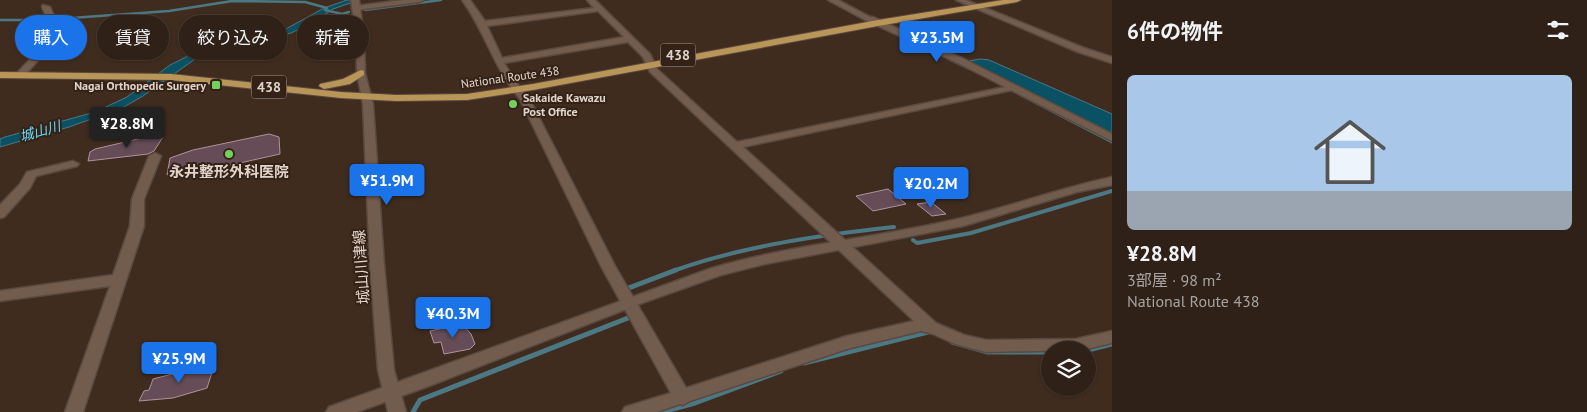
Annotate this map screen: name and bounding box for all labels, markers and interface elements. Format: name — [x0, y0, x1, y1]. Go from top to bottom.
chip: 購入 — [15, 15, 87, 60]
chip: 賃貸 — [97, 15, 169, 60]
chip: 絞り込み — [179, 15, 287, 60]
chip: 新着 — [297, 15, 369, 60]
icon: filters — [1544, 16, 1572, 44]
text: 6件の物件 — [1127, 18, 1223, 45]
pin: ¥23.5M — [896, 20, 978, 63]
text: ¥23.5M — [910, 27, 964, 47]
road number: 438 — [660, 44, 696, 66]
street label: National Route 438 — [460, 63, 560, 91]
road number: 438 — [252, 75, 286, 98]
place label: Nagai Orthopedic Surgery — [74, 78, 206, 93]
marker: Nagai Orthopedic Surgery — [210, 79, 222, 91]
place label: Sakaide Kawazu Post Office — [523, 90, 606, 119]
marker: Sakaide Kawazu Post Office — [507, 98, 519, 110]
pin: ¥28.8M — [86, 106, 168, 149]
icon: home — [1305, 107, 1395, 197]
text: ¥28.8M — [100, 113, 154, 133]
water label: 城山川 — [17, 116, 65, 145]
marker: 永井整形外科医院 — [223, 148, 235, 160]
place label: 永井整形外科医院 — [169, 162, 289, 181]
pin: ¥51.9M — [346, 164, 428, 206]
pin: ¥20.2M — [890, 166, 972, 209]
text: ¥51.9M — [360, 170, 414, 190]
text: ¥20.2M — [904, 173, 958, 193]
street label: 城山川津線 — [349, 229, 373, 305]
text: ¥28.8M — [1127, 240, 1197, 267]
text: 3部屋 · 98 m² — [1127, 270, 1222, 290]
text: National Route 438 — [1127, 291, 1259, 311]
pin: ¥40.3M — [412, 296, 494, 339]
text: ¥40.3M — [426, 303, 480, 323]
map controls — [1041, 341, 1096, 396]
button: layers — [1041, 341, 1096, 396]
pin: ¥25.9M — [138, 342, 220, 384]
text: ¥25.9M — [152, 348, 206, 368]

